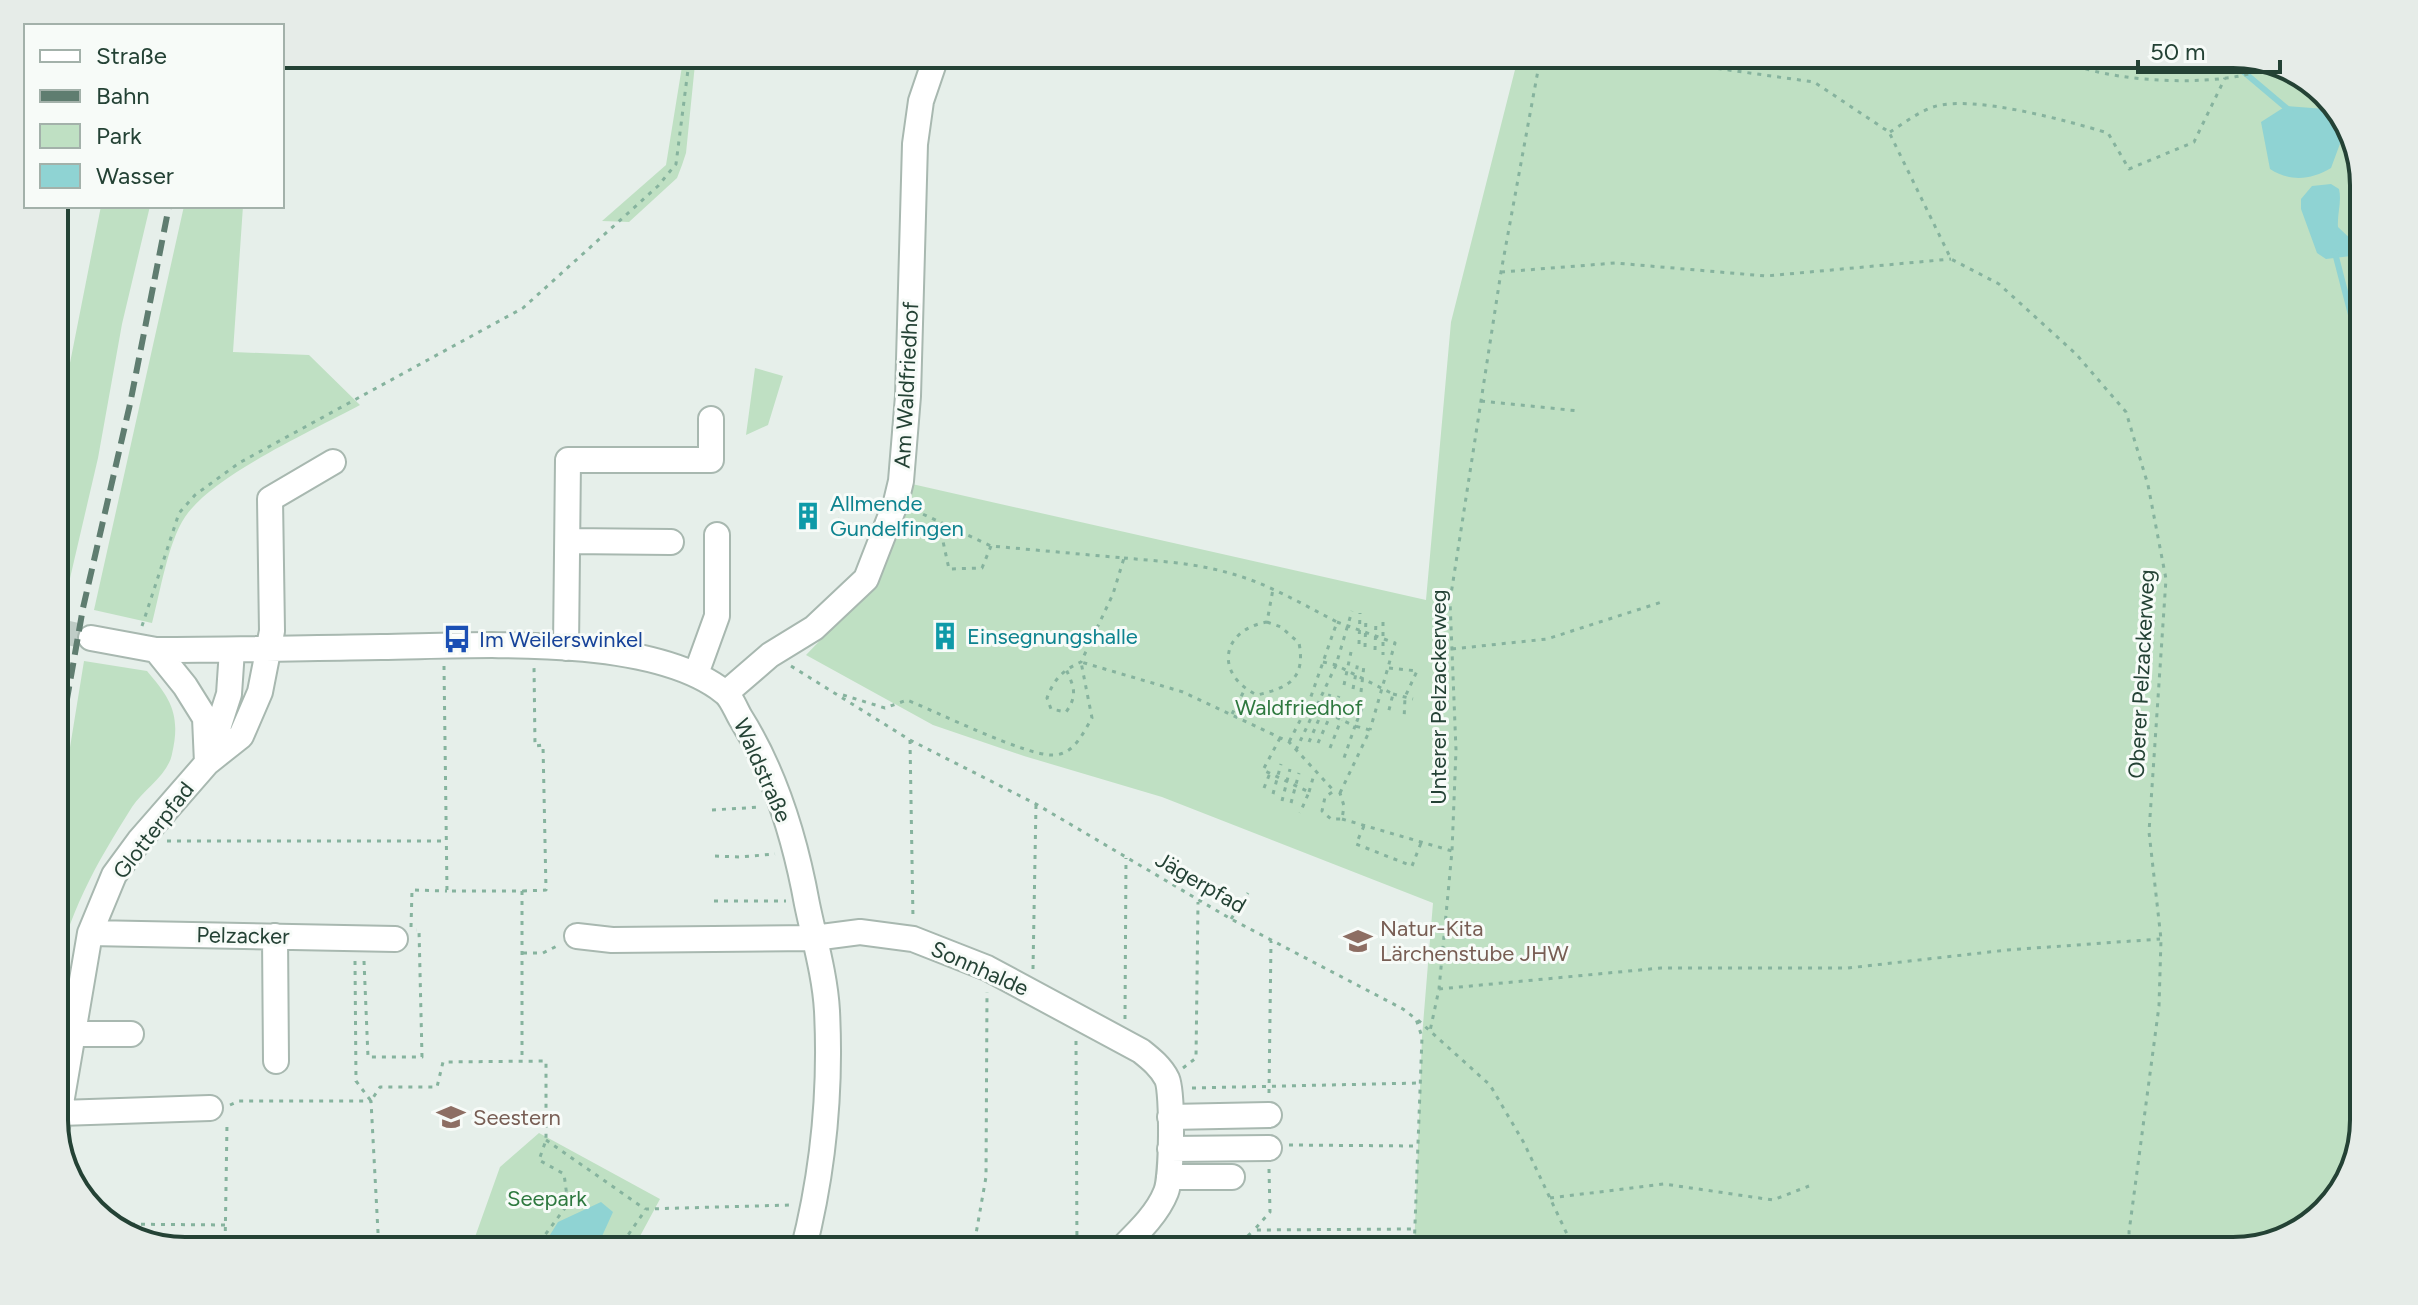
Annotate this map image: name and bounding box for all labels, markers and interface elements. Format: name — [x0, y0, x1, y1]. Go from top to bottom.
legend — [24, 24, 284, 208]
scale bar — [2138, 24, 2280, 74]
text: 50 m — [2150, 37, 2206, 66]
text: Straße — [96, 41, 167, 70]
text: Bahn — [96, 81, 150, 110]
text: Park — [96, 121, 142, 150]
text: Wasser — [96, 161, 174, 190]
street label: Am Waldfriedhof — [889, 300, 924, 469]
place label: Allmende Gundelfingen — [830, 490, 964, 542]
building icon: Allmende Gundelfingen — [793, 501, 823, 531]
street label: Oberer Pelzackerweg — [2123, 569, 2160, 779]
street label: Unterer Pelzackerweg — [1425, 589, 1452, 805]
building icon: Einsegnungshalle — [930, 621, 960, 651]
place label: Einsegnungshalle — [967, 623, 1138, 650]
bus stop icon: Im Weilerswinkel — [442, 624, 472, 654]
place label: Im Weilerswinkel — [479, 626, 643, 653]
park label: Waldfriedhof — [1235, 694, 1364, 721]
street label: Waldstraße — [728, 714, 797, 826]
street label: Glotterpfad — [107, 776, 200, 884]
street label: Jägerpfad — [1151, 846, 1251, 919]
place label: Natur-Kita Lärchenstube JHW — [1380, 915, 1569, 967]
street label: Pelzacker — [196, 921, 290, 950]
school or university icon: Natur-Kita Lärchenstube JHW — [1343, 926, 1373, 956]
street label: Sonnhalde — [927, 935, 1033, 1002]
school or university icon: Seestern — [436, 1102, 466, 1132]
place label: Seestern — [473, 1104, 561, 1131]
park label: Seepark — [507, 1185, 587, 1212]

